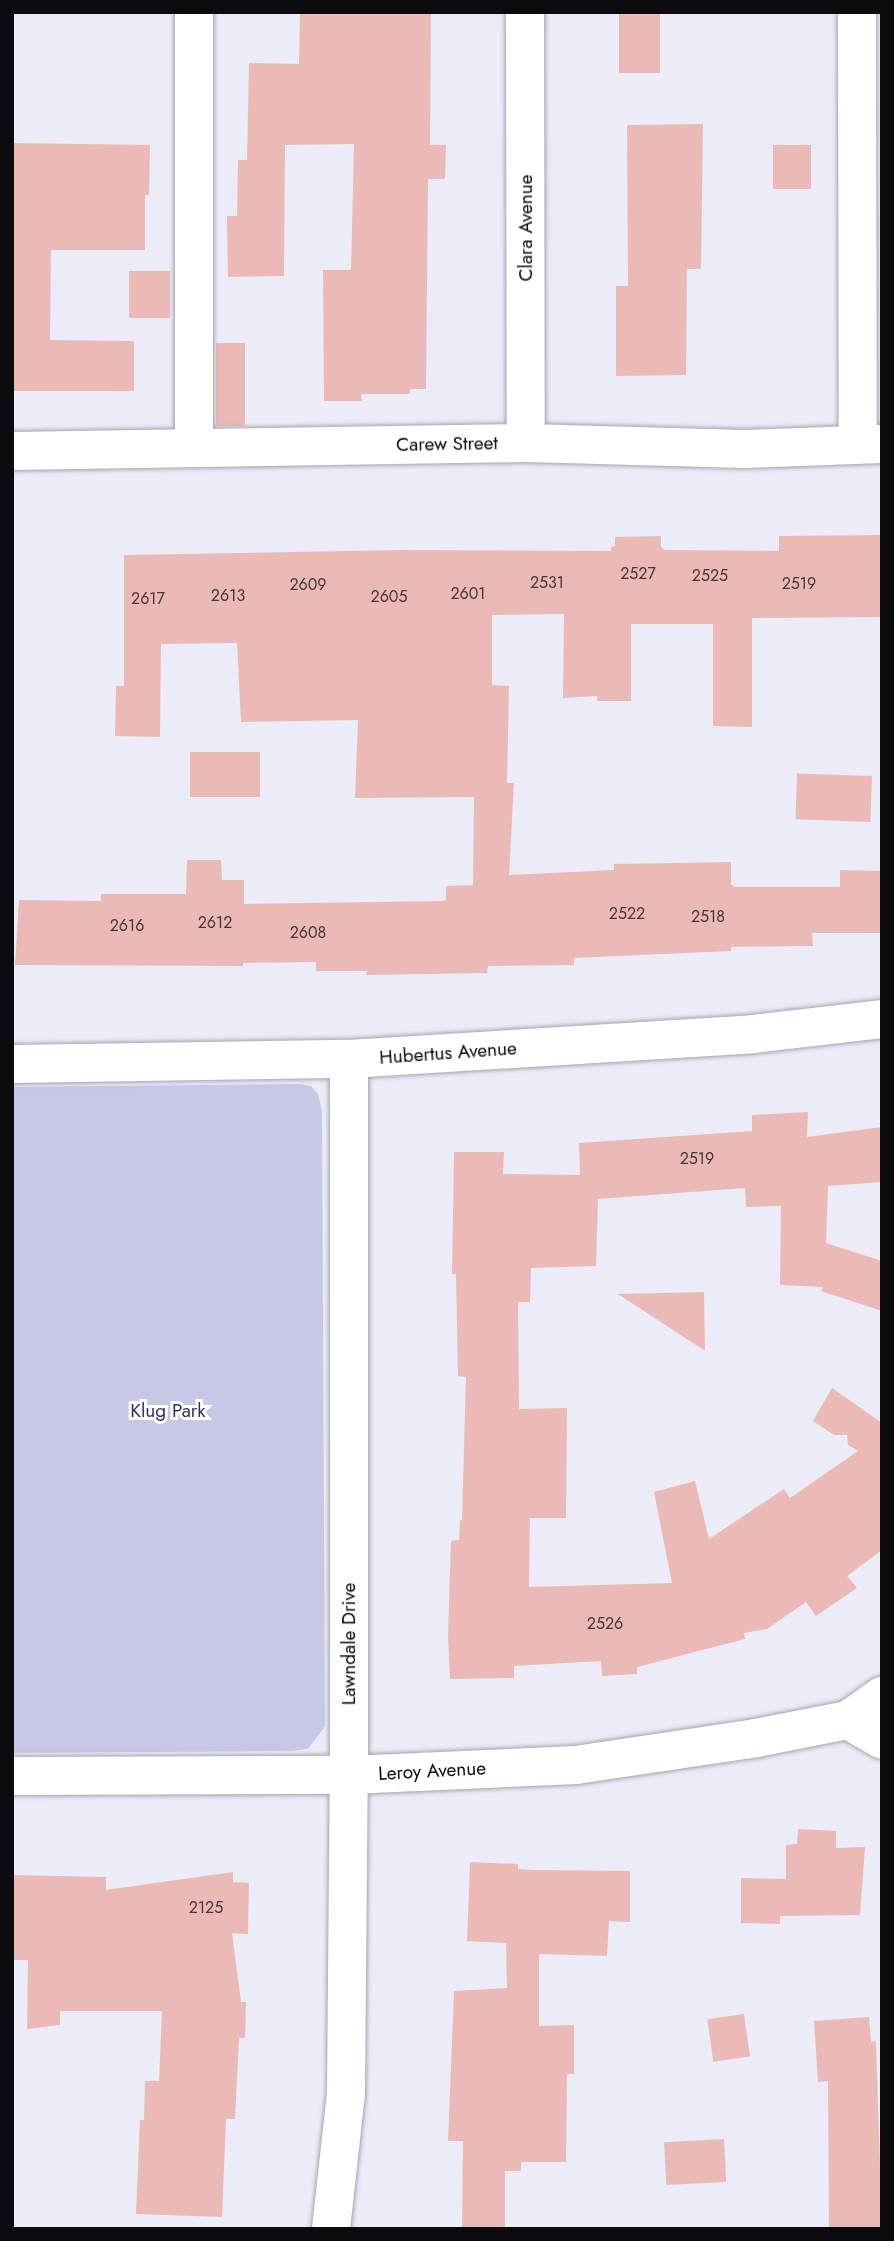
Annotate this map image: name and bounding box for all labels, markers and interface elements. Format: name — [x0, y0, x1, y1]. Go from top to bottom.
street label: Clara Avenue — [515, 174, 537, 282]
street label: Carew Street — [396, 432, 498, 456]
house number: 2527 — [620, 564, 656, 584]
house number: 2525 — [692, 566, 728, 586]
house number: 2531 — [530, 573, 564, 593]
house number: 2519 — [782, 574, 816, 594]
house number: 2609 — [289, 575, 327, 595]
house number: 2601 — [450, 584, 486, 604]
house number: 2613 — [211, 586, 245, 606]
house number: 2605 — [371, 587, 407, 607]
house number: 2617 — [131, 589, 165, 609]
house number: 2522 — [609, 904, 645, 924]
house number: 2518 — [691, 907, 725, 927]
house number: 2612 — [198, 913, 232, 933]
house number: 2616 — [110, 916, 144, 936]
house number: 2608 — [290, 923, 326, 943]
street label: Hubertus Avenue — [378, 1037, 518, 1069]
house number: 2519 — [680, 1149, 714, 1169]
park label: Klug Park — [130, 1400, 206, 1422]
street label: Lawndale Drive — [338, 1583, 360, 1705]
house number: 2526 — [587, 1614, 623, 1634]
street label: Leroy Avenue — [378, 1757, 486, 1785]
house number: 2125 — [189, 1898, 223, 1918]

